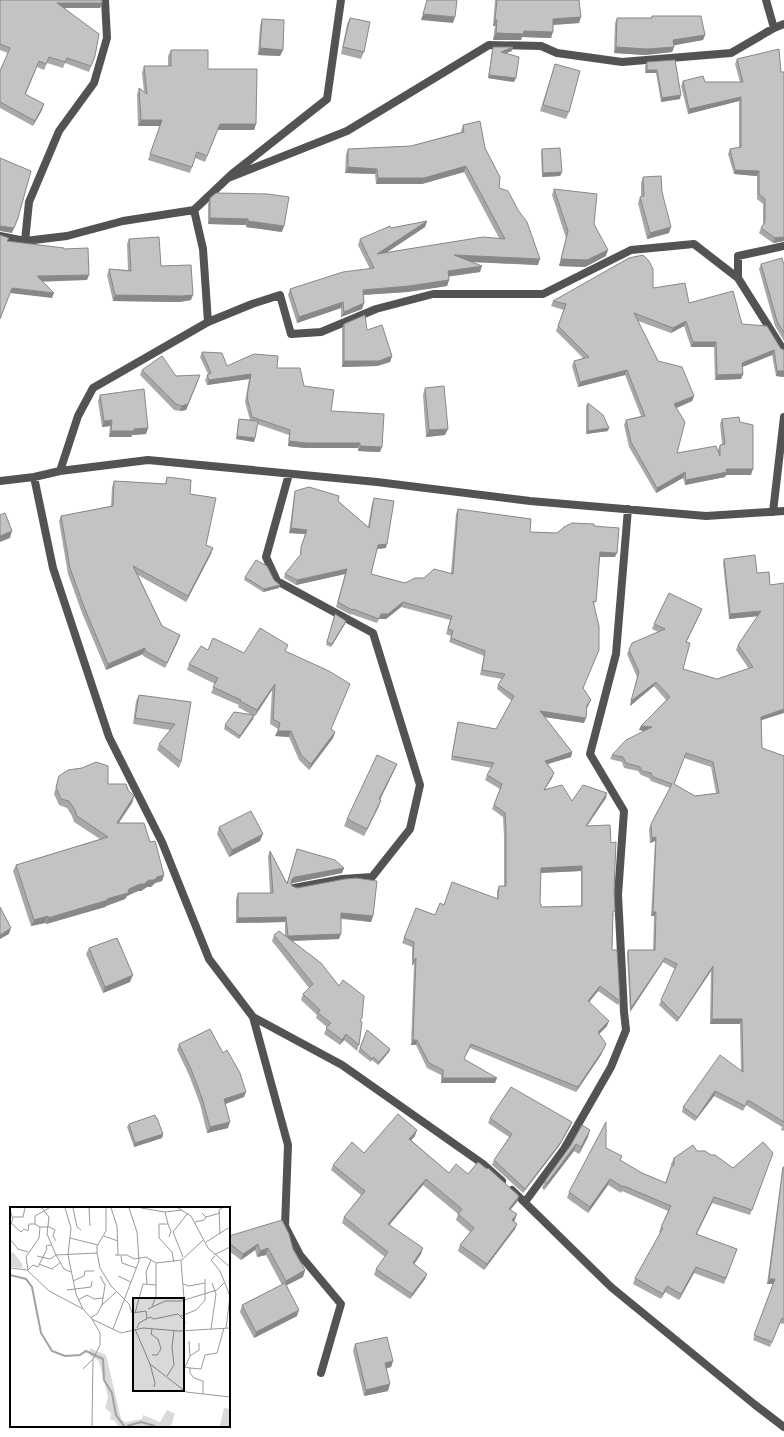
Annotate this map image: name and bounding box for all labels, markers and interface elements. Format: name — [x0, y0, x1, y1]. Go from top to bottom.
inset map — [10, 1207, 230, 1427]

